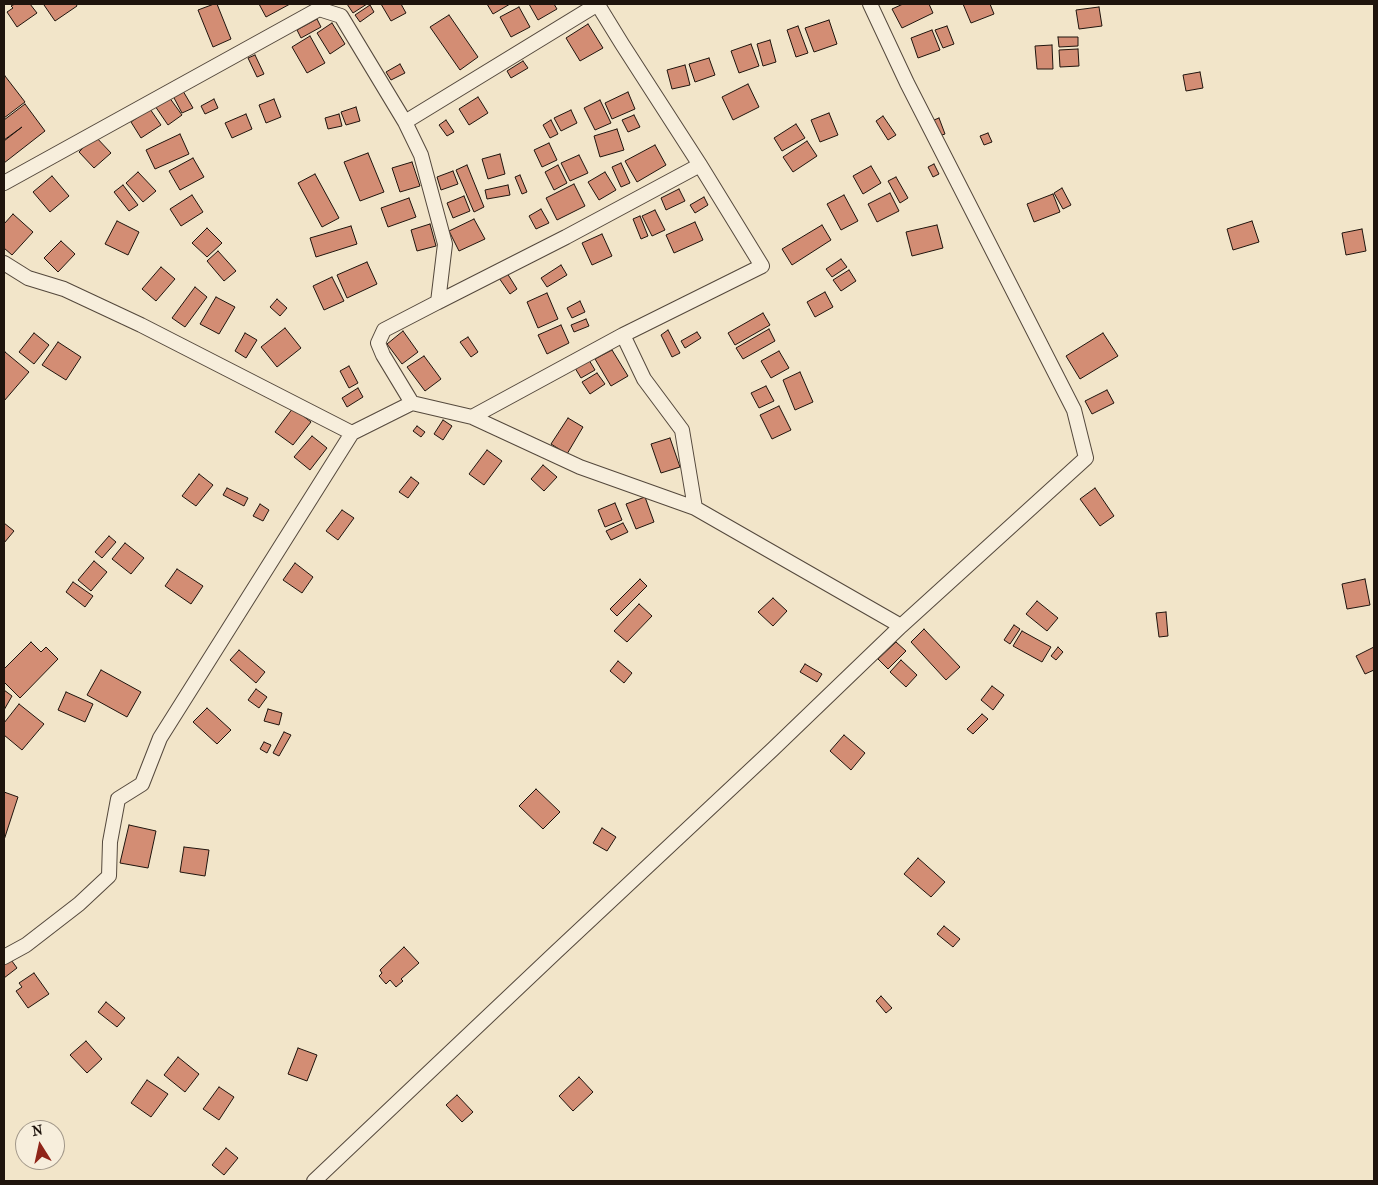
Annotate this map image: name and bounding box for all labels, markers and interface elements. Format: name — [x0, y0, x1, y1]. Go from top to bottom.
north arrow — [15, 1120, 65, 1170]
text: N — [31, 1121, 44, 1140]

